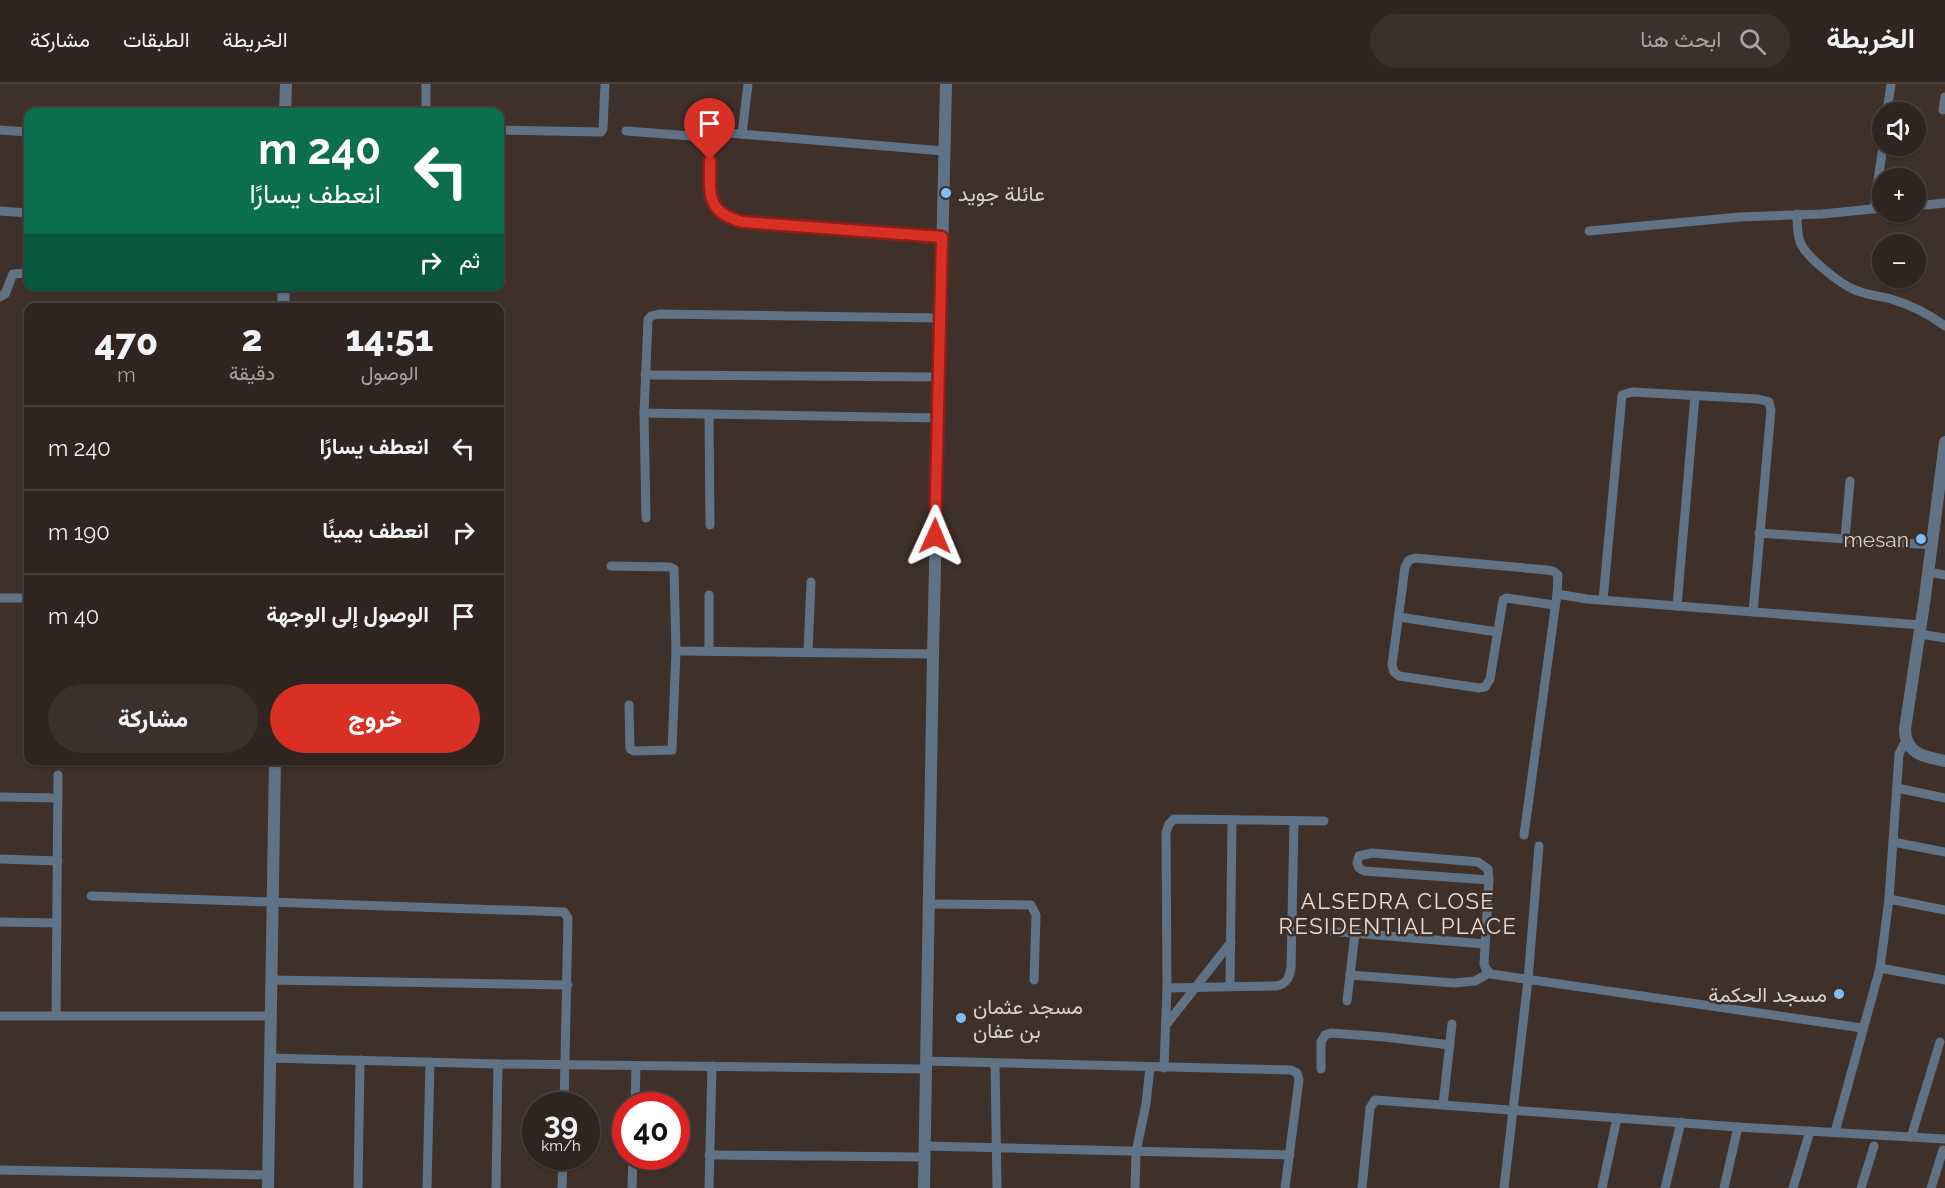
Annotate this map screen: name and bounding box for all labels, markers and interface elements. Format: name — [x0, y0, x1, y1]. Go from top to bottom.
search box — [1370, 14, 1790, 68]
text: الخريطة — [1826, 22, 1915, 55]
icon: search — [1736, 25, 1769, 58]
text: ابحث هنا — [1640, 26, 1721, 52]
text: مشاركة — [30, 27, 90, 52]
text: الطبقات — [123, 27, 190, 52]
text: الخريطة — [223, 27, 288, 52]
pin — [684, 98, 735, 160]
map controls — [1872, 102, 1926, 288]
button: sound — [1872, 102, 1926, 156]
icon: arrive — [693, 107, 726, 140]
text: 240 m — [258, 125, 381, 174]
icon: left — [402, 132, 480, 210]
button: + — [1872, 168, 1926, 222]
text: انعطف يسارًا — [249, 178, 381, 209]
place label: عائلة جويد — [958, 181, 1045, 207]
marker: عائلة جويد — [939, 186, 953, 200]
button: − — [1872, 234, 1926, 288]
icon: right — [414, 246, 447, 279]
text: ثم — [459, 247, 480, 273]
text: 2 — [241, 317, 262, 359]
text: 14:51 — [345, 317, 434, 359]
text: 470 — [95, 321, 158, 363]
text: دقيقة — [229, 361, 275, 385]
text: الوصول — [361, 361, 418, 385]
text: m — [117, 363, 136, 387]
icon: left — [447, 432, 480, 465]
text: انعطف يسارًا — [320, 433, 429, 459]
text: 240 m — [48, 435, 111, 461]
position arrow — [903, 504, 967, 568]
icon: right — [447, 516, 480, 549]
text: انعطف يمينًا — [322, 517, 429, 543]
text: 190 m — [48, 519, 110, 545]
place label: mesan — [1844, 527, 1909, 552]
marker: mesan — [1914, 532, 1928, 546]
icon: arrive — [447, 600, 480, 633]
text: الوصول إلى الوجهة — [266, 601, 429, 627]
text: 40 m — [48, 603, 99, 629]
button: مشاركة — [48, 684, 258, 753]
button: خروج — [270, 684, 480, 753]
district label: ALSEDRA CLOSE RESIDENTIAL PLACE — [1279, 888, 1517, 939]
place label: مسجد الحكمة — [1708, 982, 1827, 1007]
marker: مسجد الحكمة — [1832, 987, 1846, 1001]
place label: مسجد عثمان بن عفان — [973, 994, 1083, 1043]
marker: مسجد عثمان بن عفان — [954, 1011, 968, 1025]
speed limit sign: 40 — [612, 1092, 690, 1170]
text: 39 — [544, 1106, 578, 1141]
text: km/h — [541, 1137, 581, 1155]

